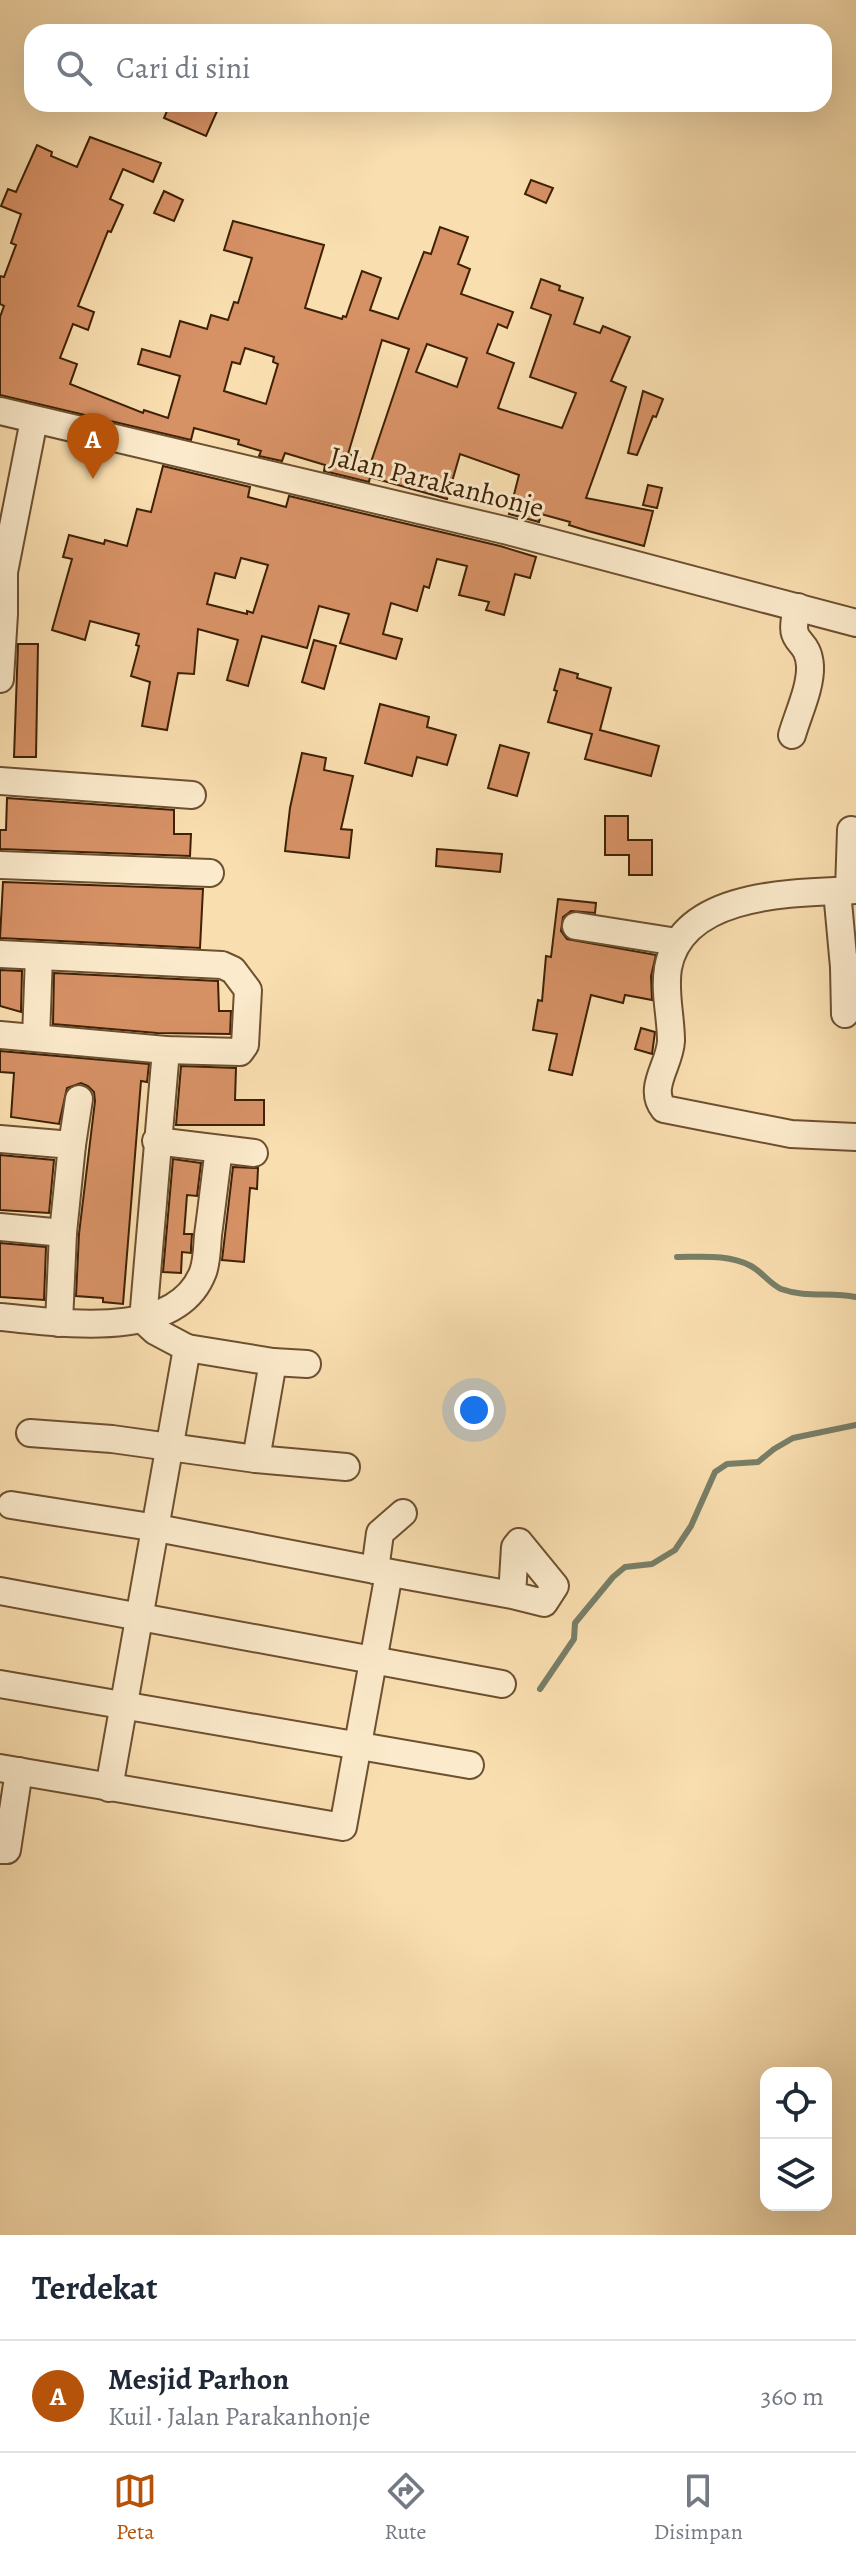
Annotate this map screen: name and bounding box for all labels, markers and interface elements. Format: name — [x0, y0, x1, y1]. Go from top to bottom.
search box — [24, 24, 832, 112]
icon: search — [52, 46, 96, 90]
text: Cari di sini — [116, 48, 251, 88]
pin: A — [67, 413, 119, 479]
street label: Jalan Parakanhonje — [326, 437, 548, 527]
your location — [454, 1390, 494, 1430]
map controls — [760, 2067, 832, 2211]
button: locate — [760, 2067, 832, 2139]
button: layers — [760, 2139, 832, 2211]
text: Terdekat — [32, 2264, 158, 2311]
text: Mesjid Parhon — [108, 2359, 289, 2399]
text: A — [50, 2379, 66, 2414]
text: 360 m — [761, 2379, 824, 2414]
text: Kuil · Jalan Parakanhonje — [108, 2399, 370, 2434]
tab: Peta — [113, 2469, 157, 2547]
tab: Rute — [384, 2469, 428, 2547]
tab: Disimpan — [654, 2469, 743, 2547]

